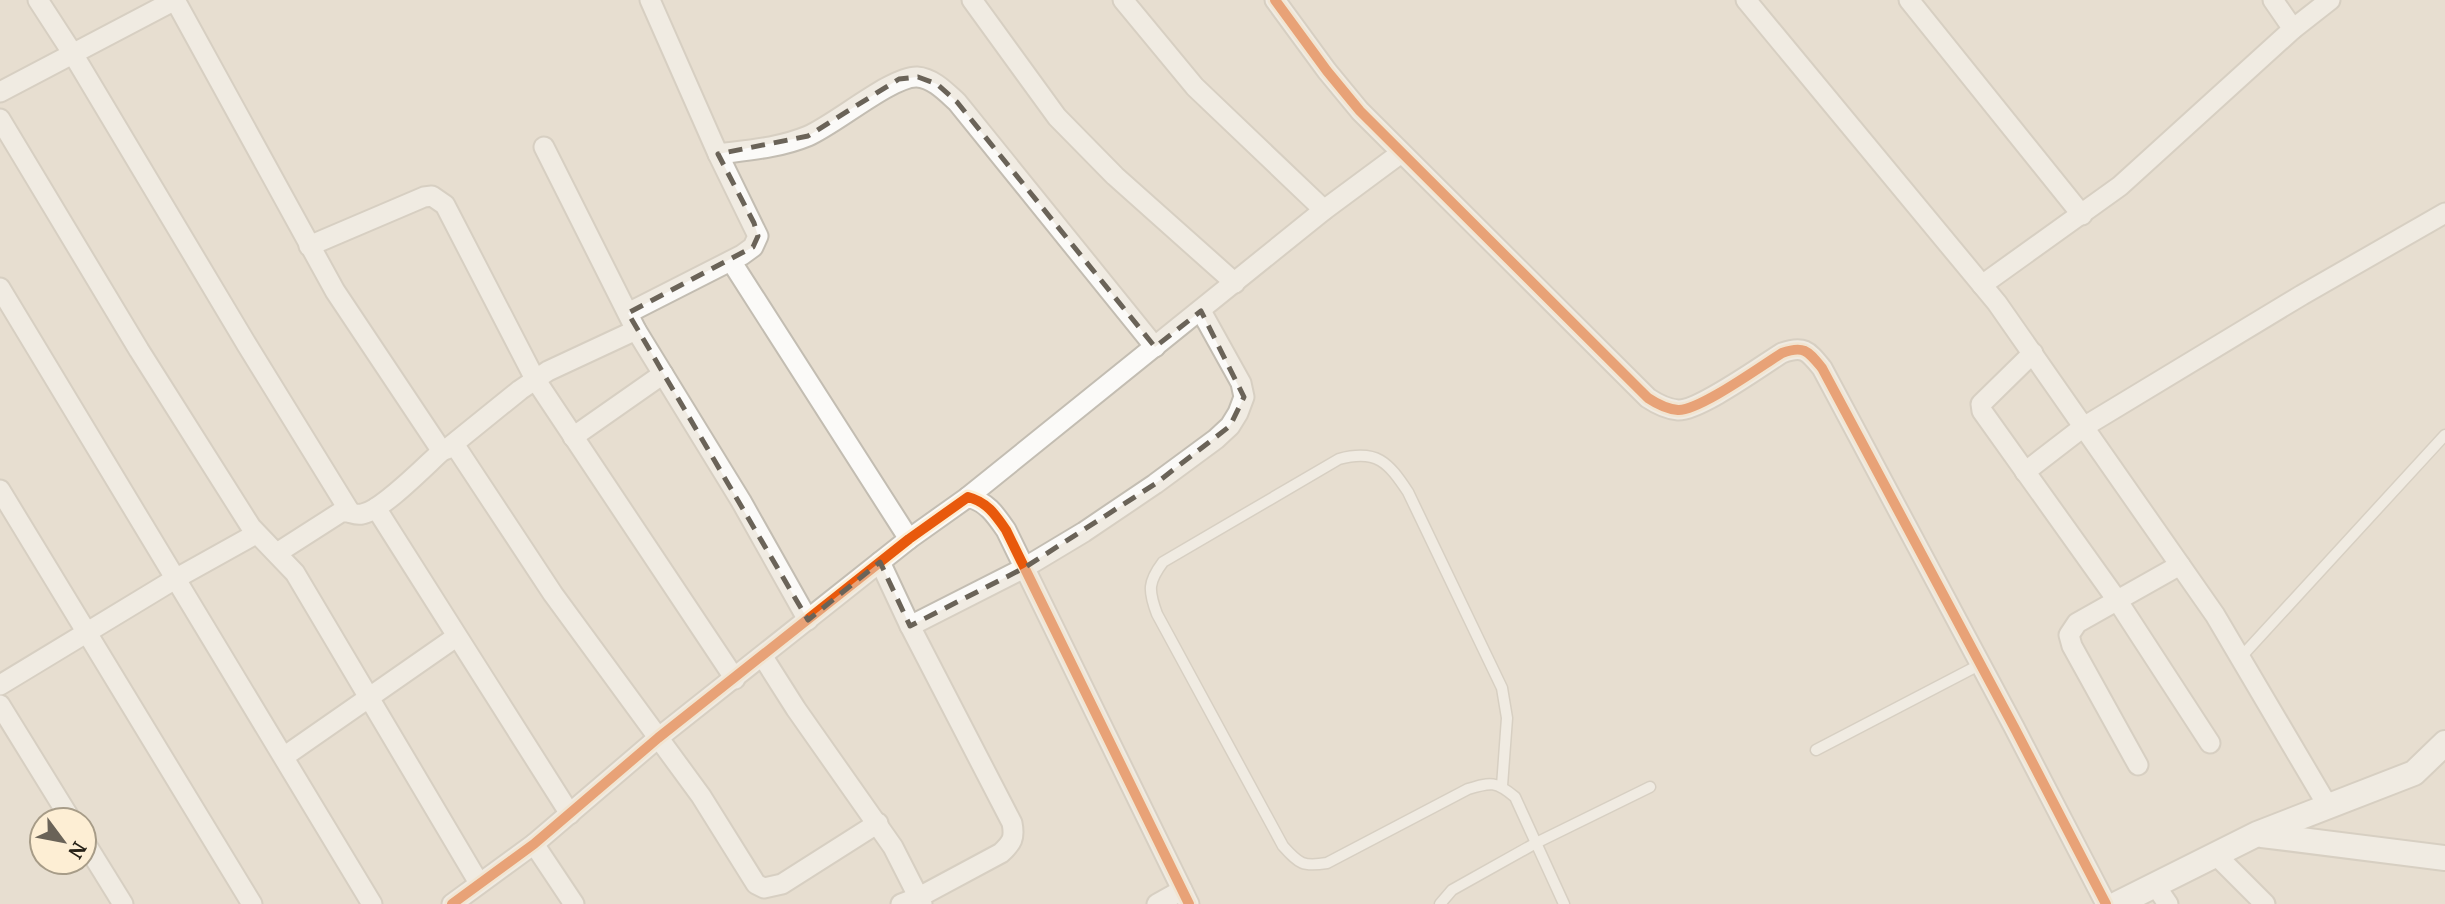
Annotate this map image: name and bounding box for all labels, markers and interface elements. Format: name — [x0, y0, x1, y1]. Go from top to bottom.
north arrow — [28, 806, 98, 876]
text: N — [63, 837, 92, 863]

